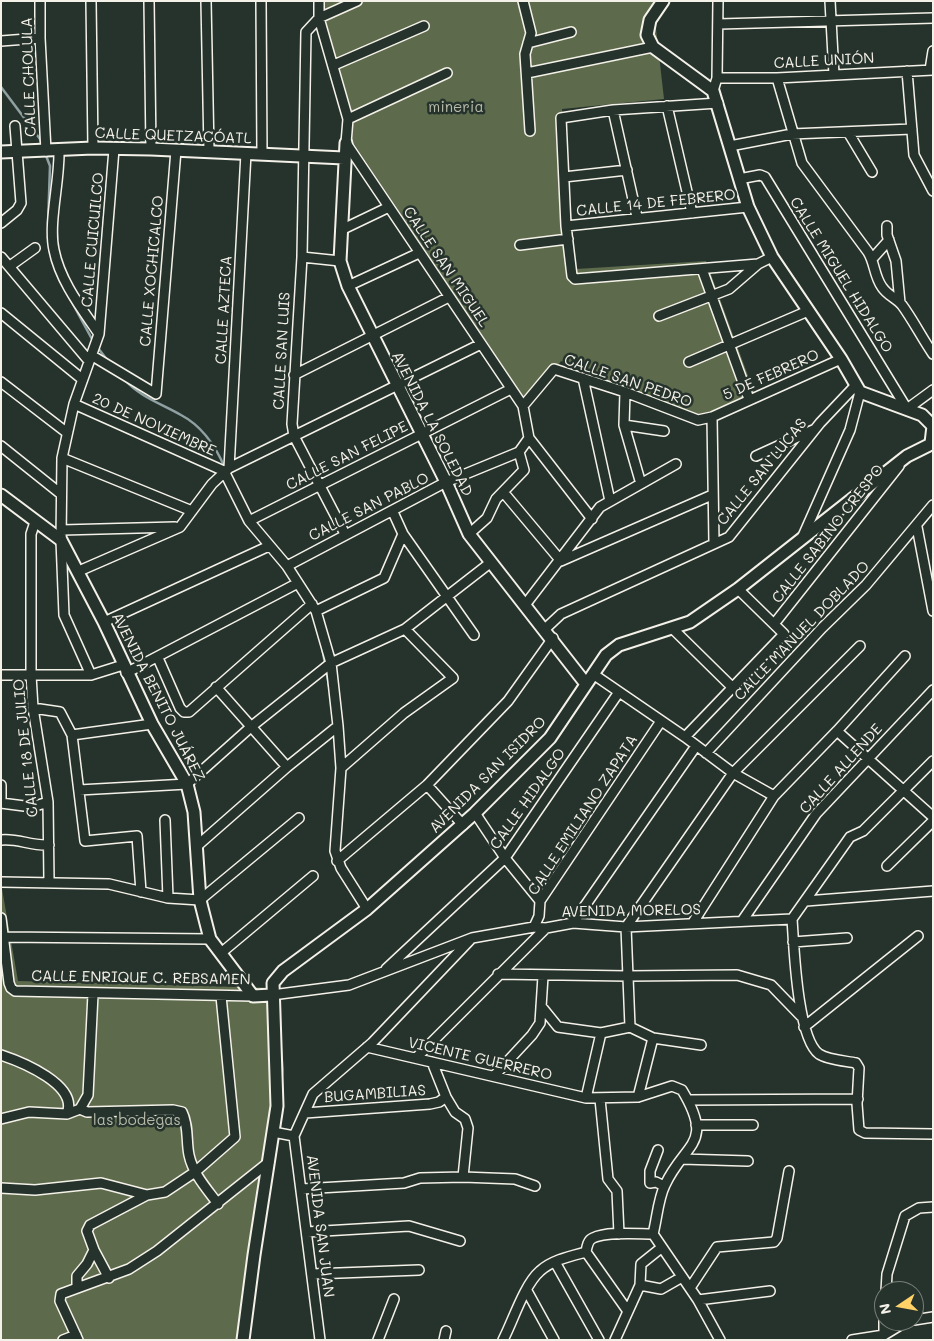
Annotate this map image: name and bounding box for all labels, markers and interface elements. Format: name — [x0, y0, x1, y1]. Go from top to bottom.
street label: CALLE CHOLULA — [18, 17, 40, 137]
street label: CALLE UNIÓN — [773, 49, 875, 73]
park label: mineria — [428, 98, 484, 116]
street label: CALLE QUETZACÓATL — [94, 124, 252, 148]
street label: CALLE CUICUILCO — [78, 172, 108, 308]
street label: CALLE 14 DE FEBRERO — [575, 186, 737, 220]
street label: CALLE MIGUEL HIDALGO — [786, 194, 896, 356]
street label: CALLE XOCHICALCO — [136, 195, 168, 347]
street label: CALLE SAN MIGUEL — [399, 203, 493, 331]
street label: CALLE AZTECA — [212, 255, 236, 365]
street label: CALLE SAN LUIS — [270, 292, 294, 410]
street label: 5 DE FEBRERO — [720, 346, 822, 404]
street label: AVENIDA LA SOLEDAD — [388, 348, 476, 500]
street label: CALLE SAN PEDRO — [561, 351, 695, 411]
street label: 20 DE NOVIEMBRE — [89, 390, 219, 460]
street label: CALLE SAN LUCAS — [713, 415, 811, 529]
street label: CALLE SAN FELIPE — [283, 418, 411, 494]
street label: CALLE SABINO CRESPO — [768, 461, 888, 607]
street label: CALLE SAN PABLO — [306, 469, 432, 545]
street label: CALLE MANUEL DOBLADO — [731, 558, 873, 704]
street label: AVENIDA BENITO JUÁREZ — [108, 610, 208, 784]
street label: CALLE 18 DE JULIO — [10, 678, 42, 818]
street label: AVENIDA SAN ISIDRO — [426, 713, 550, 837]
street label: CALLE ALLENDE — [796, 720, 886, 818]
street label: CALLE EMILIANO ZAPATA — [524, 731, 642, 899]
street label: CALLE HIDALGO — [486, 745, 570, 853]
street label: AVENIDA MORELOS — [561, 901, 701, 921]
street label: CALLE ENRIQUE C. REBSAMEN — [31, 967, 251, 989]
street label: VICENTE GUERRERO — [406, 1034, 554, 1084]
street label: BUGAMBILIAS — [324, 1081, 426, 1107]
park label: las bodegas — [93, 1111, 181, 1129]
street label: AVENIDA SAN JUAN — [302, 1153, 338, 1299]
north arrow — [874, 1281, 924, 1331]
text: N — [874, 1302, 895, 1316]

